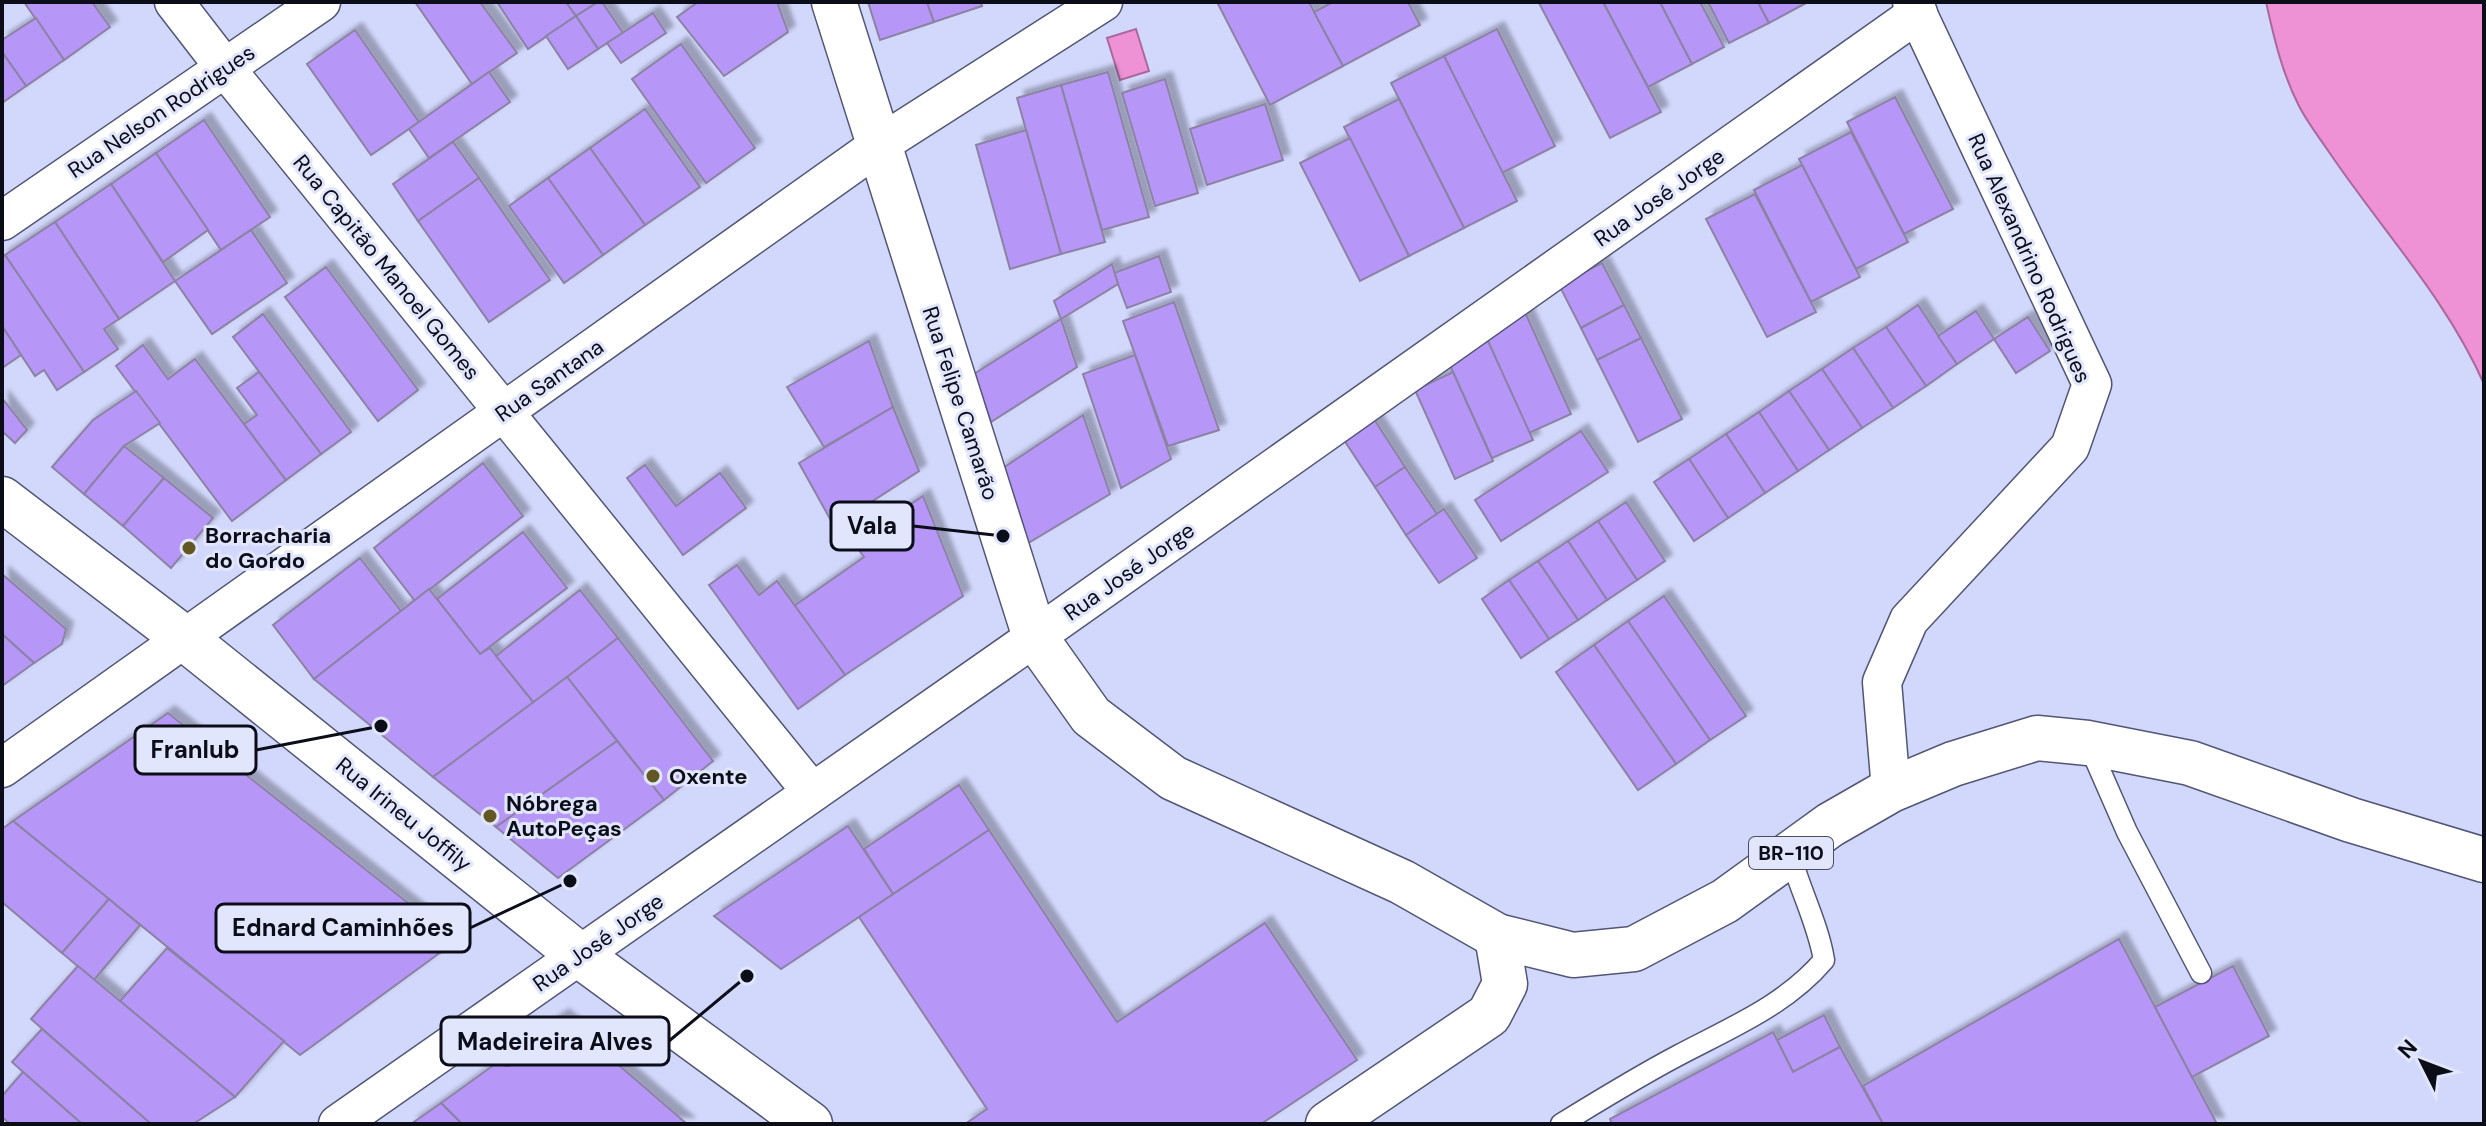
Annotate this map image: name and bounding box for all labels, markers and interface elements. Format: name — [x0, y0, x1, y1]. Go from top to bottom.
street label: Rua Nelson Rodrigues — [62, 38, 260, 185]
street label: Rua Alexandrino Rodrigues — [1961, 129, 2098, 388]
street label: Rua José Jorge — [1588, 142, 1730, 253]
street label: Rua Capitão Manoel Gomes — [287, 149, 487, 386]
street label: Rua Felipe Camarão — [916, 303, 1006, 504]
street label: Rua Santana — [489, 332, 609, 428]
callout: Vala — [831, 502, 913, 550]
text: Vala — [847, 510, 897, 541]
street label: Rua José Jorge — [1058, 516, 1200, 627]
place label: Borracharia do Gordo — [205, 521, 331, 575]
marker: Borracharia do Gordo — [180, 539, 198, 557]
callout: Franlub — [135, 726, 256, 774]
text: Franlub — [151, 734, 239, 765]
street label: Rua Irineu Joffily — [330, 751, 478, 878]
place label: Oxente — [669, 762, 748, 791]
marker: Oxente — [644, 767, 662, 785]
place label: Nóbrega AutoPeças — [506, 789, 622, 843]
marker: Nóbrega AutoPeças — [481, 807, 499, 825]
road number: BR-110 — [1749, 837, 1833, 869]
street label: Rua José Jorge — [527, 887, 669, 998]
callout: Ednard Caminhões — [216, 904, 470, 952]
text: Ednard Caminhões — [232, 912, 454, 943]
callout: Madeireira Alves — [441, 1017, 669, 1065]
north arrow — [2382, 1022, 2462, 1102]
text: Madeireira Alves — [457, 1026, 653, 1057]
text: N — [2391, 1033, 2424, 1065]

